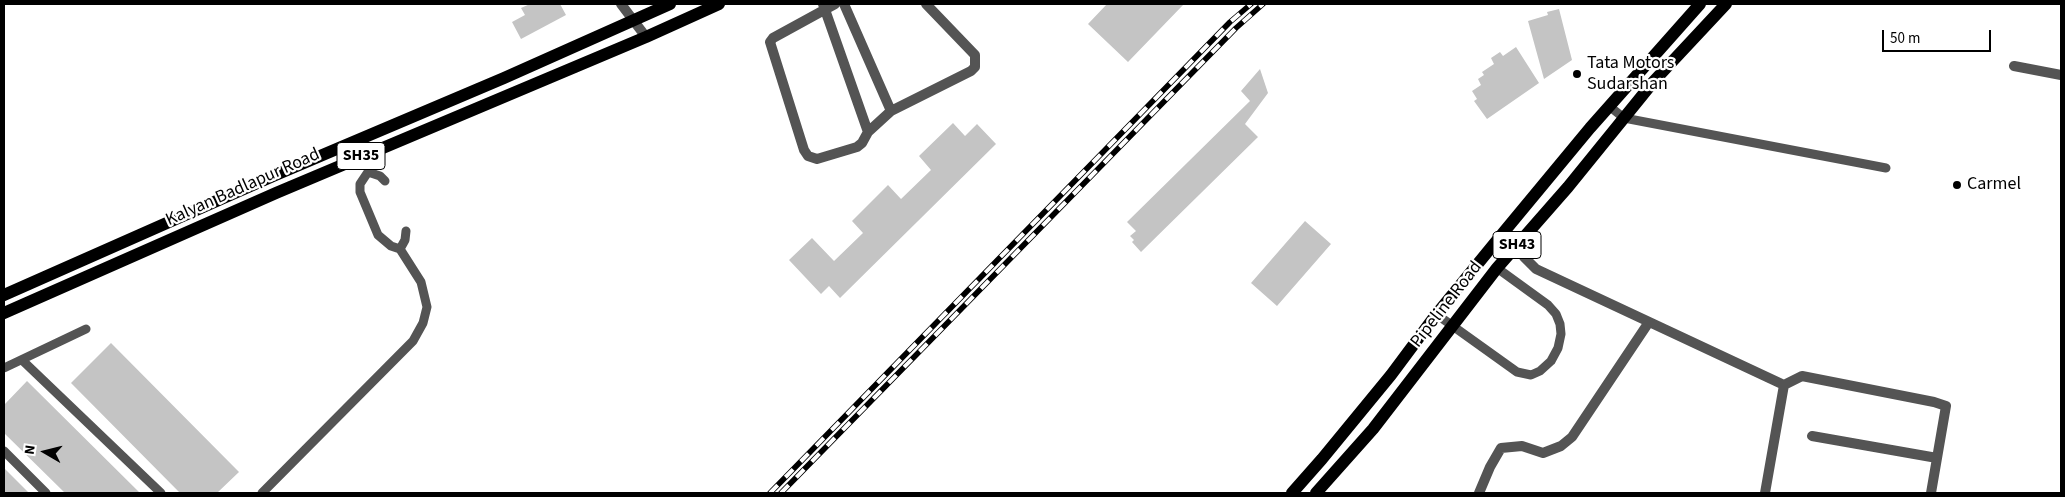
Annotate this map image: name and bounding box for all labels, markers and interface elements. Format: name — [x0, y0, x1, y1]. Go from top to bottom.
scale bar — [1885, 20, 1994, 52]
text: 50 m — [1890, 28, 1920, 49]
place label: Tata Motors Sudarshan — [1587, 53, 1674, 96]
marker: Tata Motors Sudarshan — [1571, 68, 1583, 80]
road number: SH35 — [337, 142, 385, 170]
street label: Kalyan Badlapur Road — [163, 144, 323, 232]
place label: Carmel — [1967, 174, 2021, 196]
marker: Carmel — [1951, 179, 1963, 191]
road number: SH43 — [1493, 232, 1541, 258]
street label: Pipeline Road — [1407, 258, 1487, 352]
north arrow — [20, 427, 70, 477]
text: N — [20, 444, 41, 456]

